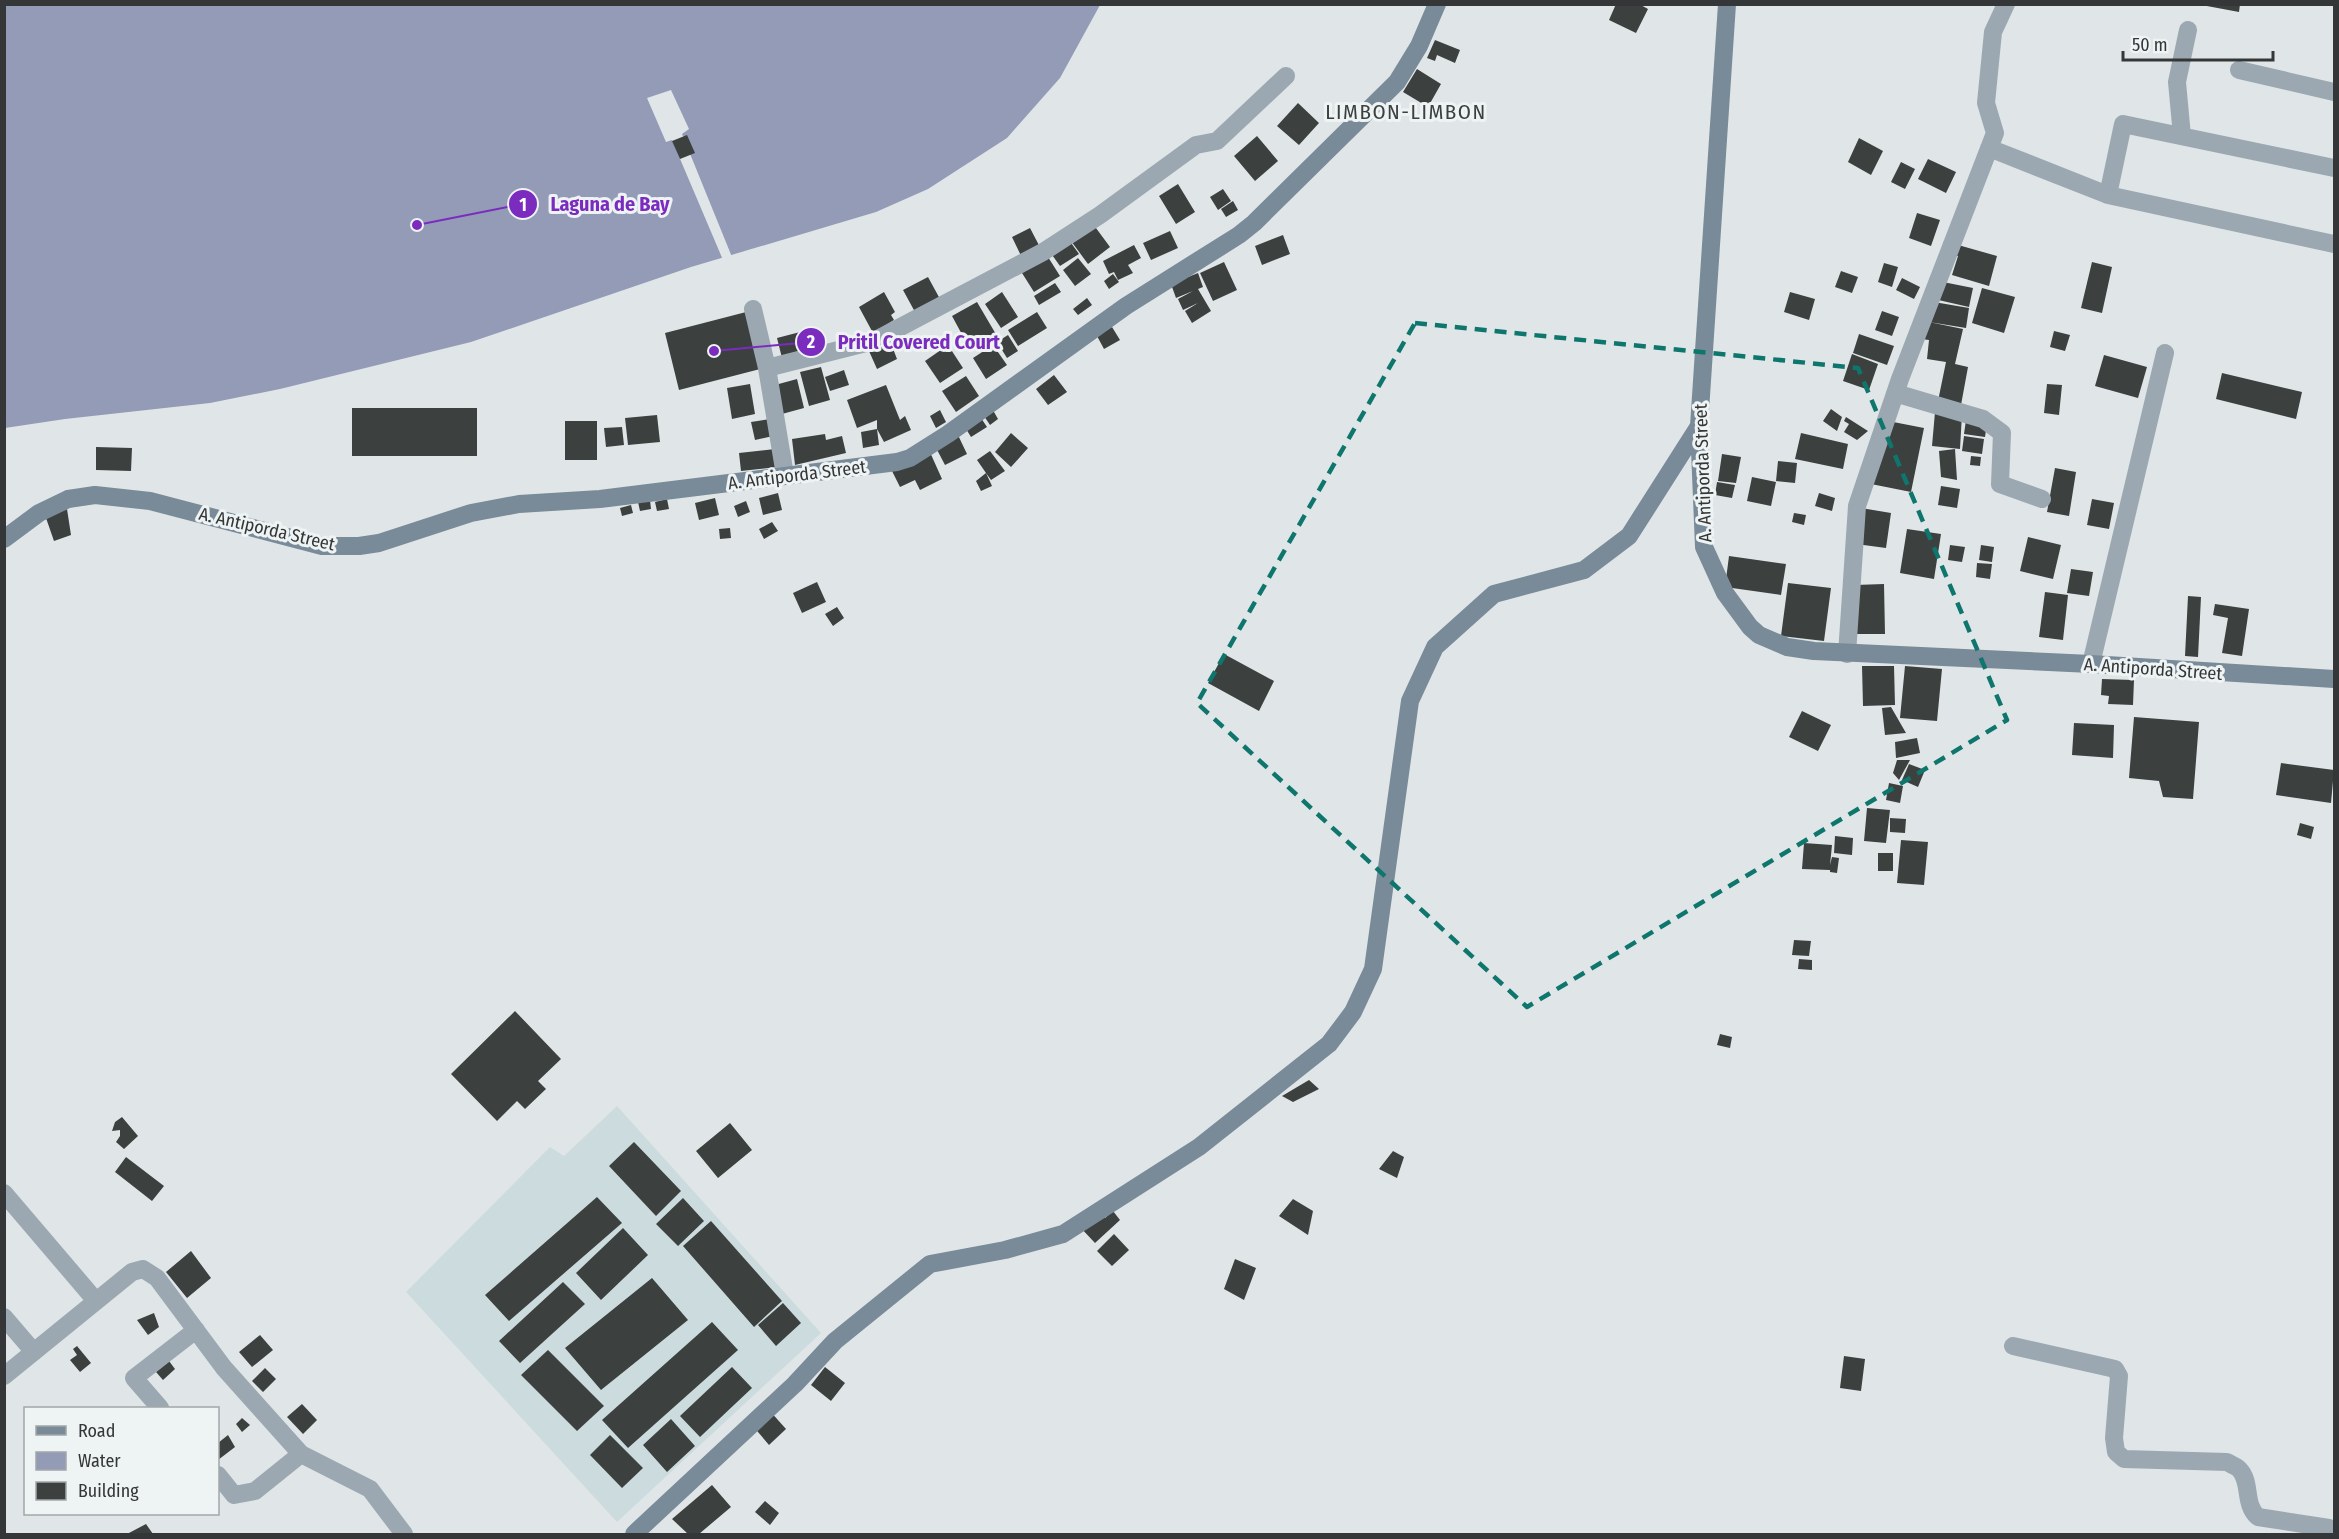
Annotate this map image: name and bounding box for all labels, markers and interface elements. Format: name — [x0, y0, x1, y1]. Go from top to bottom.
scale bar — [2123, 24, 2273, 62]
text: 50 m — [2132, 34, 2168, 56]
district label: LIMBON-LIMBON — [1325, 99, 1487, 125]
callout: Laguna de Bay — [508, 185, 682, 223]
text: Laguna de Bay — [550, 192, 670, 216]
text: 1 — [519, 194, 527, 216]
callout: Pritil Covered Court — [796, 323, 1012, 361]
text: Pritil Covered Court — [838, 330, 1001, 354]
text: 2 — [806, 331, 815, 353]
street label: A. Antiporda Street — [1690, 403, 1716, 543]
street label: A. Antiporda Street — [727, 456, 867, 494]
street label: A. Antiporda Street — [197, 503, 337, 555]
street label: A. Antiporda Street — [2083, 653, 2223, 685]
legend — [24, 1407, 219, 1515]
text: Road — [78, 1420, 115, 1442]
text: Water — [78, 1450, 121, 1472]
text: Building — [78, 1480, 139, 1502]

